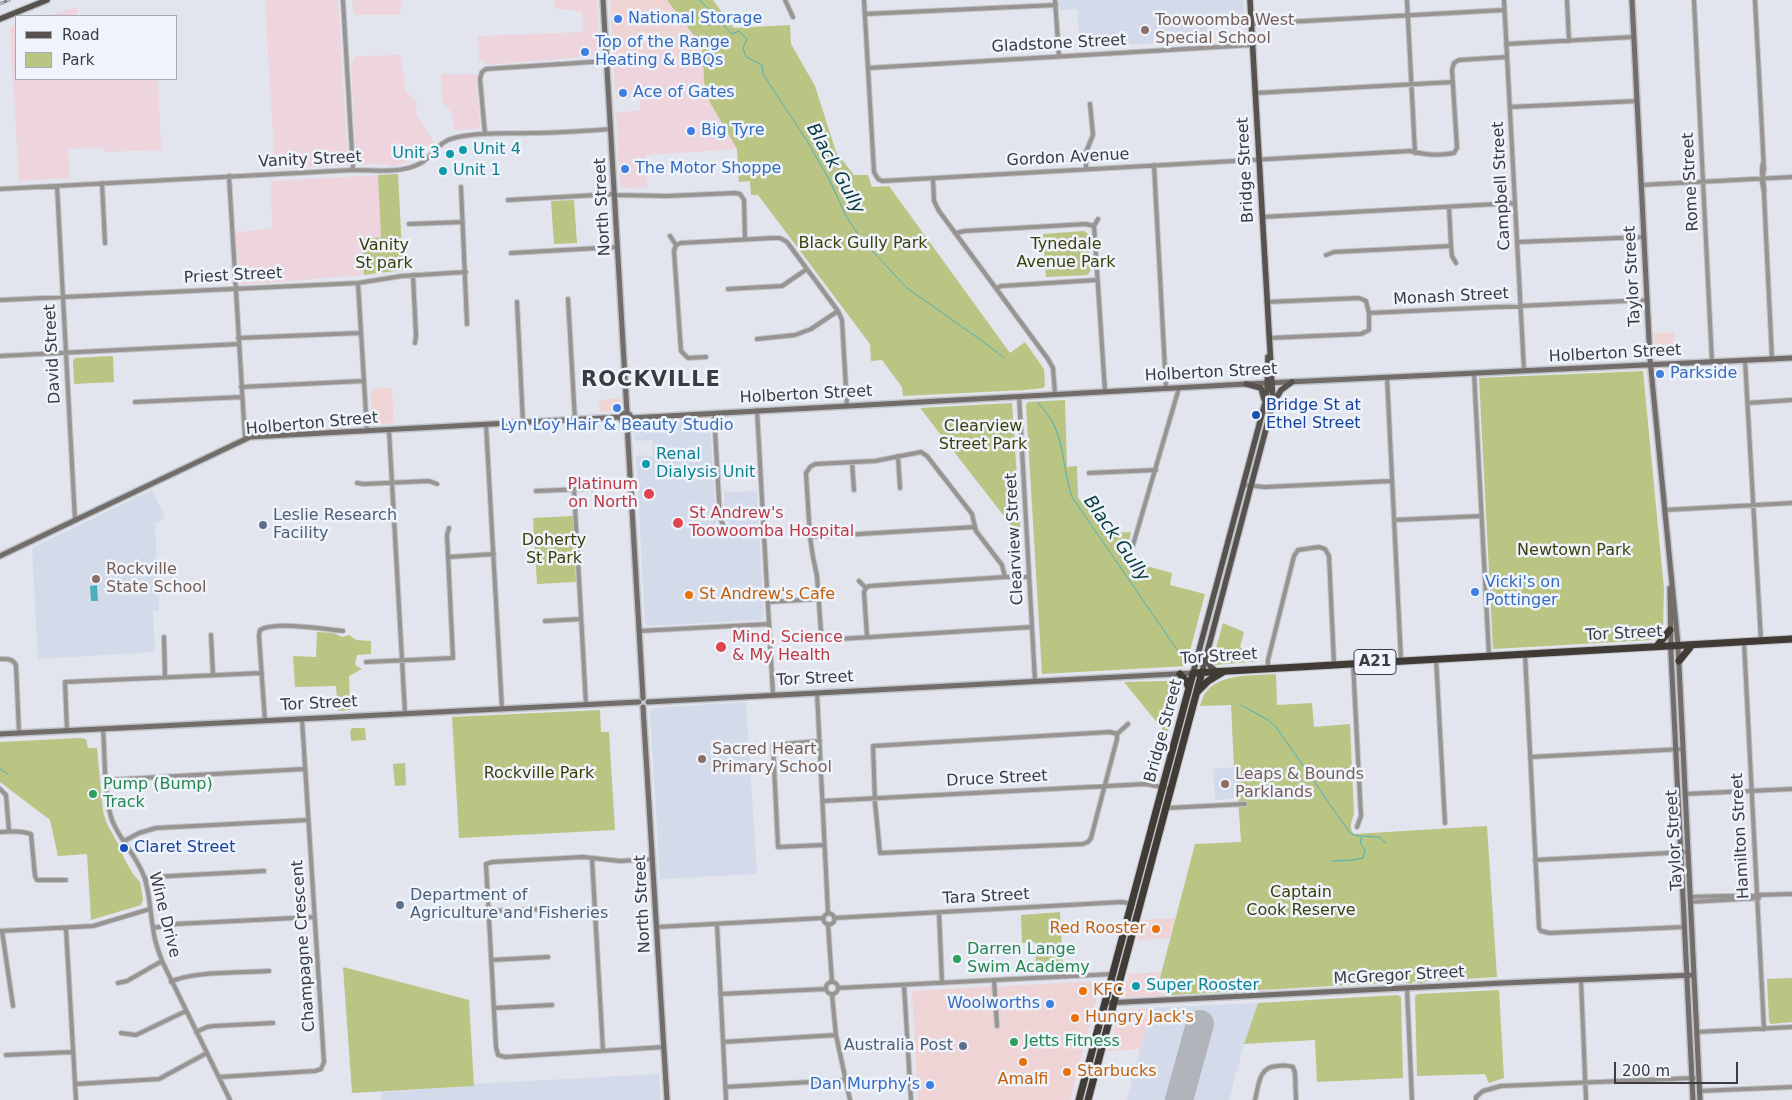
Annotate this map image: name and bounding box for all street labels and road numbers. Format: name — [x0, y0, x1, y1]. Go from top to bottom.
street label: Gladstone Street — [991, 31, 1127, 57]
street label: Bridge Street — [1234, 117, 1258, 223]
street label: Campbell Street — [1489, 121, 1515, 251]
street label: Rome Street — [1679, 132, 1703, 232]
street label: Gordon Avenue — [1006, 145, 1130, 171]
street label: Vanity Street — [258, 148, 362, 172]
street label: North Street — [591, 157, 615, 257]
street label: Taylor Street — [1621, 225, 1645, 327]
street label: Priest Street — [183, 264, 283, 288]
street label: Monash Street — [1393, 284, 1509, 310]
street label: David Street — [41, 304, 65, 404]
street label: Holberton Street — [1548, 341, 1682, 367]
street label: Holberton Street — [1144, 360, 1278, 386]
street label: Holberton Street — [739, 382, 873, 408]
street label: Holberton Street — [245, 409, 379, 439]
street label: Clearview Street — [1002, 472, 1028, 606]
street label: Tor Street — [1585, 622, 1663, 646]
street label: Tor Street — [1180, 645, 1258, 669]
road number: A21 — [1354, 650, 1396, 674]
street label: Tor Street — [776, 667, 854, 691]
street label: Bridge Street — [1141, 677, 1187, 785]
street label: Tor Street — [280, 692, 358, 716]
street label: Druce Street — [946, 767, 1048, 791]
street label: Hamilton Street — [1728, 772, 1754, 900]
street label: Taylor Street — [1663, 789, 1687, 891]
street label: North Street — [631, 854, 655, 954]
street label: Champagne Crescent — [288, 859, 320, 1033]
street label: Wine Drive — [144, 870, 184, 960]
street label: Tara Street — [942, 885, 1030, 909]
street label: McGregor Street — [1333, 963, 1465, 989]

